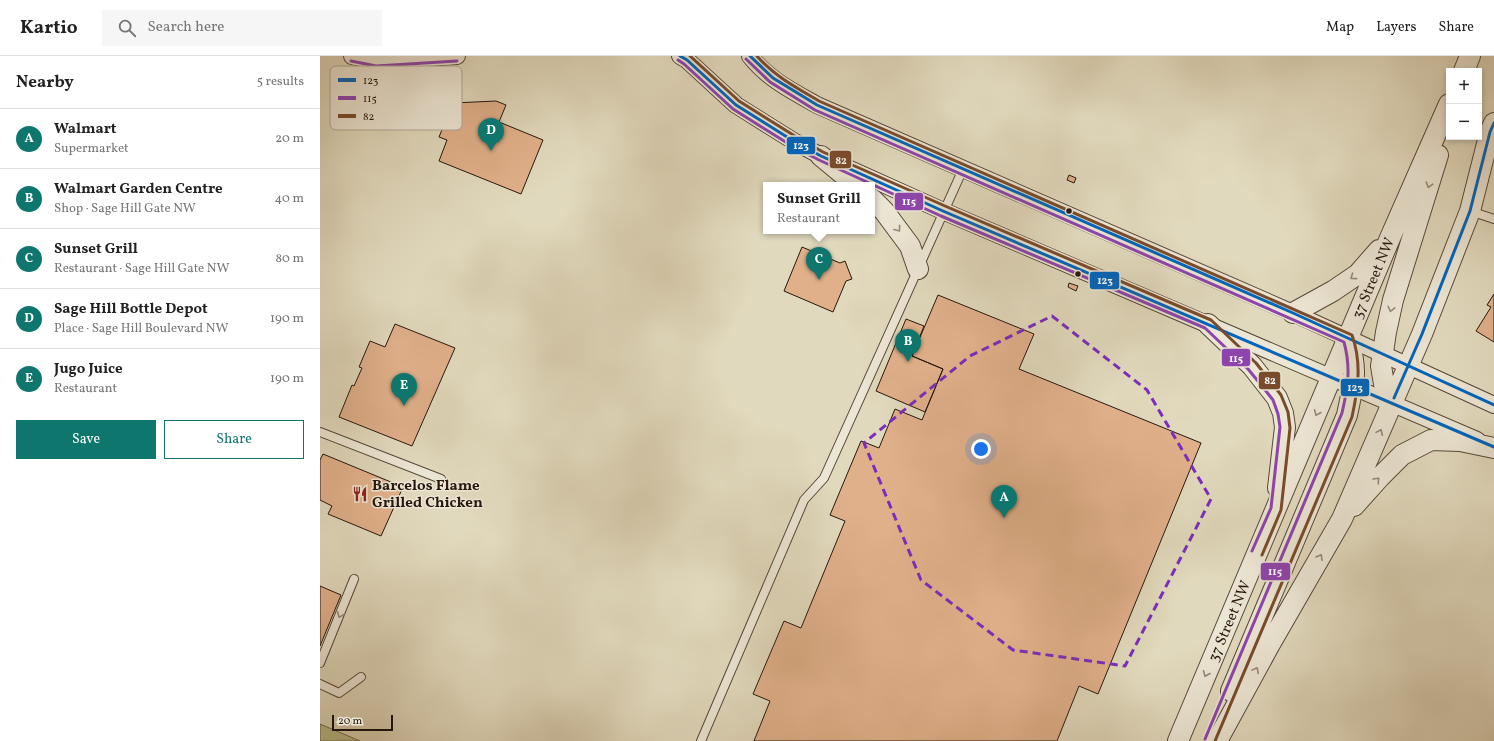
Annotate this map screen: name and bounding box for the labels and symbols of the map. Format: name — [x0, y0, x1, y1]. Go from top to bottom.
legend — [330, 66, 462, 130]
text: 123 — [363, 74, 379, 89]
text: 115 — [363, 92, 377, 107]
text: 82 — [363, 110, 375, 125]
pin: D — [478, 118, 504, 151]
line badge: 123 — [786, 136, 816, 155]
text: 123 — [793, 139, 809, 154]
line badge: 82 — [829, 150, 852, 169]
text: 82 — [835, 154, 847, 169]
one-way arrow — [1425, 181, 1434, 188]
line badge: 115 — [894, 192, 924, 211]
text: 115 — [902, 195, 916, 210]
unlabelled marker — [1064, 206, 1074, 216]
one-way arrow — [893, 224, 900, 231]
street label: 37 Street NW — [1348, 235, 1401, 322]
pin: C — [806, 247, 832, 280]
unlabelled marker — [1073, 269, 1083, 279]
line badge: 123 — [1089, 271, 1120, 290]
one-way arrow — [1351, 272, 1358, 279]
text: 123 — [1097, 274, 1113, 289]
one-way arrow — [1388, 306, 1396, 312]
pin: B — [895, 329, 921, 362]
line badge: 115 — [1221, 348, 1251, 367]
text: 115 — [1229, 352, 1243, 367]
line badge: 82 — [1258, 371, 1281, 390]
pin: E — [391, 373, 417, 406]
text: 82 — [1264, 374, 1276, 389]
line badge: 123 — [1340, 378, 1370, 397]
text: 123 — [1347, 381, 1363, 396]
one-way arrow — [1313, 410, 1321, 417]
one-way arrow — [1375, 429, 1383, 436]
your location — [971, 439, 991, 459]
place label: Barcelos Flame Grilled Chicken — [372, 476, 483, 514]
one-way arrow — [1373, 477, 1380, 485]
restaurant icon: Barcelos Flame Grilled Chicken — [351, 485, 369, 503]
pin: A — [991, 485, 1017, 518]
one-way arrow — [1316, 554, 1323, 561]
line badge: 115 — [1260, 562, 1291, 581]
text: 115 — [1268, 565, 1282, 580]
street label: 37 Street NW — [1204, 578, 1257, 665]
one-way arrow — [336, 612, 344, 619]
one-way arrow — [1251, 667, 1258, 674]
one-way arrow — [1203, 671, 1211, 678]
scale bar — [332, 713, 393, 732]

